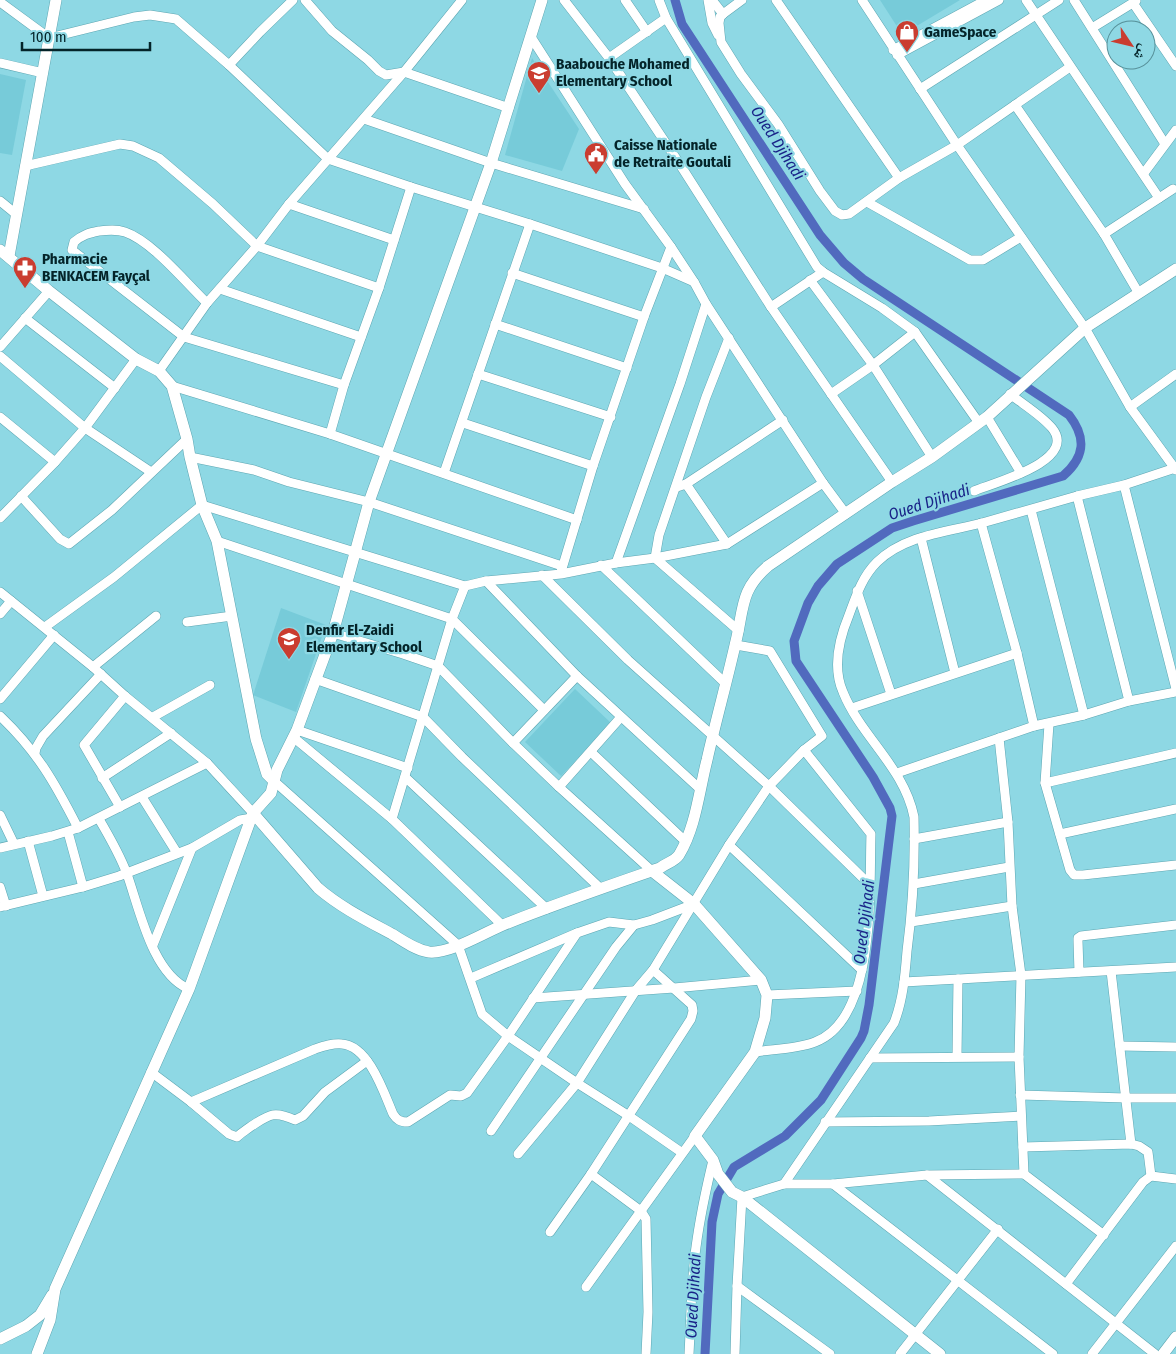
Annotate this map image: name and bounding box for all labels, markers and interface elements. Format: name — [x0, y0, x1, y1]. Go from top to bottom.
shop icon: GameSpace — [894, 19, 920, 53]
scale bar — [22, 20, 150, 52]
north arrow — [1106, 20, 1156, 70]
place label: GameSpace — [924, 23, 997, 41]
text: 100 m — [30, 28, 67, 46]
text: ش — [1130, 41, 1152, 63]
place label: Baabouche Mohamed Elementary School — [556, 55, 690, 90]
school or university icon: Baabouche Mohamed Elementary School — [526, 60, 552, 94]
water label: Oued Djihadi — [747, 102, 809, 184]
place label: Caisse Nationale de Retraite Goutali — [614, 136, 731, 171]
public building icon: Caisse Nationale de Retraite Goutali — [583, 141, 609, 175]
place label: Pharmacie BENKACEM Fayçal — [42, 250, 151, 286]
pharmacy icon: Pharmacie BENKACEM Fayçal — [12, 255, 38, 289]
water label: Oued Djihadi — [886, 480, 972, 524]
place label: Denfir El-Zaidi Elementary School — [306, 621, 423, 656]
school or university icon: Denfir El-Zaidi Elementary School — [276, 626, 302, 660]
water label: Oued Djihadi — [849, 879, 879, 965]
water label: Oued Djihadi — [681, 1253, 705, 1339]

